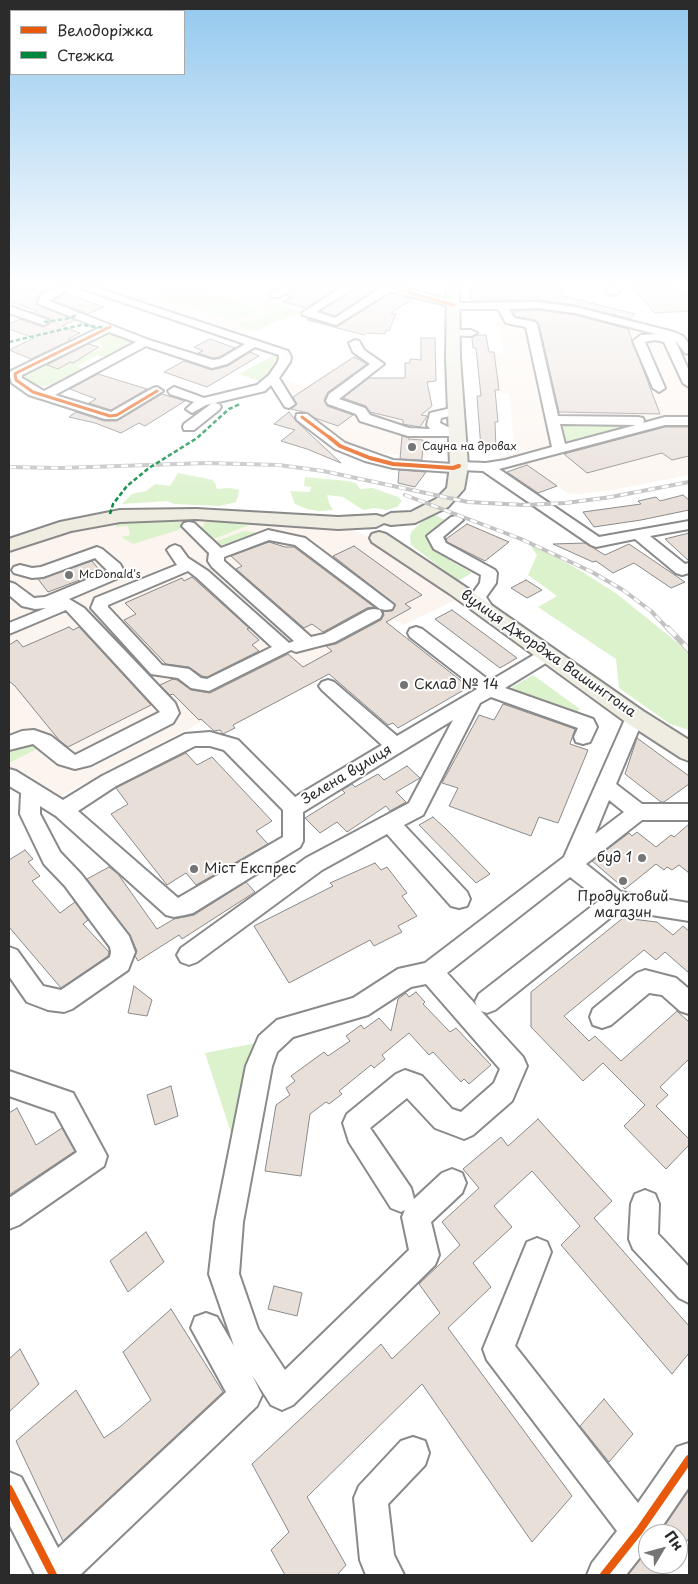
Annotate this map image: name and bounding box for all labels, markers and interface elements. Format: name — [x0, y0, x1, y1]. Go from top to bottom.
legend — [10, 10, 185, 75]
text: Велодоріжка — [57, 18, 153, 41]
text: Стежка — [57, 43, 114, 66]
place label: Сауна на дровах — [422, 440, 517, 454]
marker: Сауна на дровах — [406, 441, 418, 453]
place label: McDonald's — [79, 568, 141, 582]
marker: McDonald's — [63, 569, 75, 581]
street label: вулиця Джорджа Вашингтона — [457, 587, 639, 721]
place label: Склад № 14 — [414, 677, 499, 693]
marker: Склад № 14 — [398, 679, 410, 691]
street label: Зелена вулиця — [299, 742, 395, 808]
place label: буд 1 — [597, 850, 632, 866]
marker: буд 1 — [636, 852, 648, 864]
place label: Міст Експрес — [204, 861, 296, 877]
marker: Міст Експрес — [188, 863, 200, 875]
marker: Продуктовий магазин — [617, 875, 629, 887]
place label: Продуктовий магазин — [577, 889, 669, 922]
north arrow — [638, 1524, 688, 1574]
text: Пн — [660, 1526, 689, 1555]

